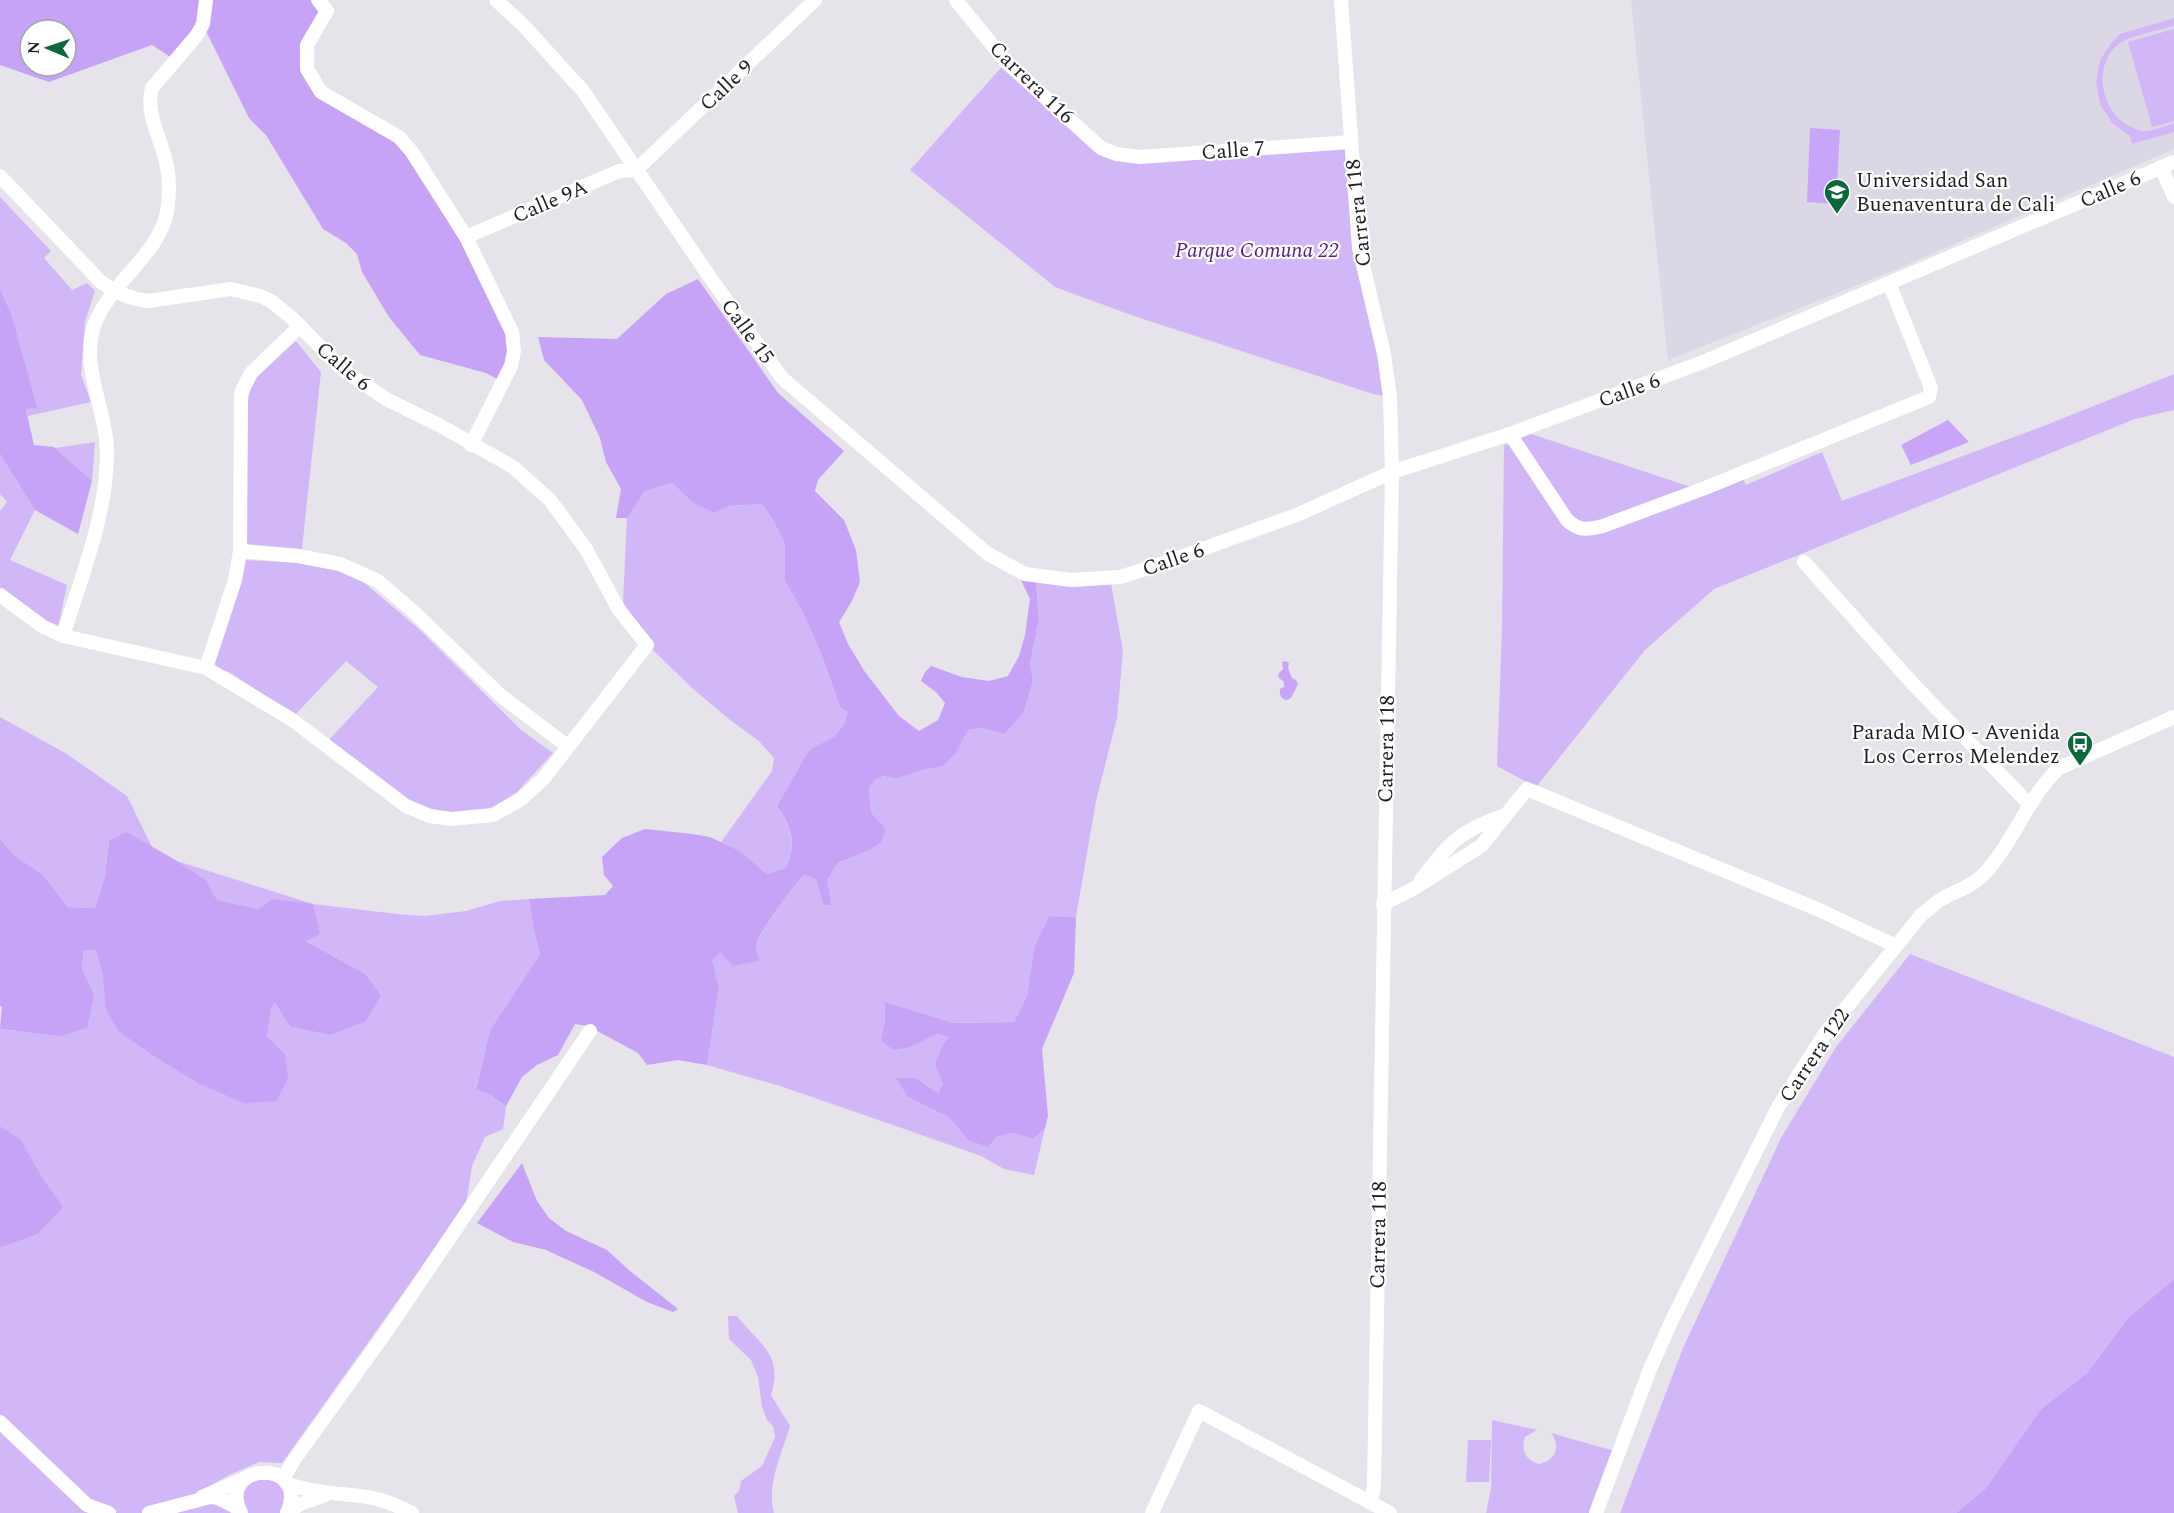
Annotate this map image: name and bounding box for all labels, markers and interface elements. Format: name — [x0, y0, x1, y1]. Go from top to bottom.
north arrow — [18, 18, 78, 78]
street label: Carrera 116 — [981, 34, 1081, 132]
text: N — [22, 41, 46, 54]
street label: Calle 9 — [692, 52, 761, 119]
street label: Calle 7 — [1200, 133, 1266, 169]
street label: Carrera 118 — [1337, 158, 1381, 268]
street label: Calle 6 — [2075, 163, 2146, 217]
place label: Universidad San Buenaventura de Cali — [1856, 165, 2055, 221]
street label: Calle 9A — [508, 172, 593, 232]
school or university icon: Universidad San Buenaventura de Cali — [1822, 177, 1852, 215]
park label: Parque Comuna 22 — [1175, 235, 1339, 267]
street label: Calle 15 — [712, 292, 782, 371]
street label: Calle 6 — [309, 334, 378, 399]
street label: Calle 6 — [1594, 365, 1665, 417]
street label: Calle 6 — [1138, 534, 1209, 585]
street label: Carrera 118 — [1370, 695, 1404, 803]
place label: Parada MIO - Avenida Los Cerros Melendez — [1851, 717, 2061, 773]
bus stop icon: Parada MIO - Avenida Los Cerros Melendez — [2065, 729, 2095, 767]
street label: Carrera 122 — [1771, 1002, 1858, 1109]
street label: Carrera 118 — [1362, 1181, 1396, 1289]

